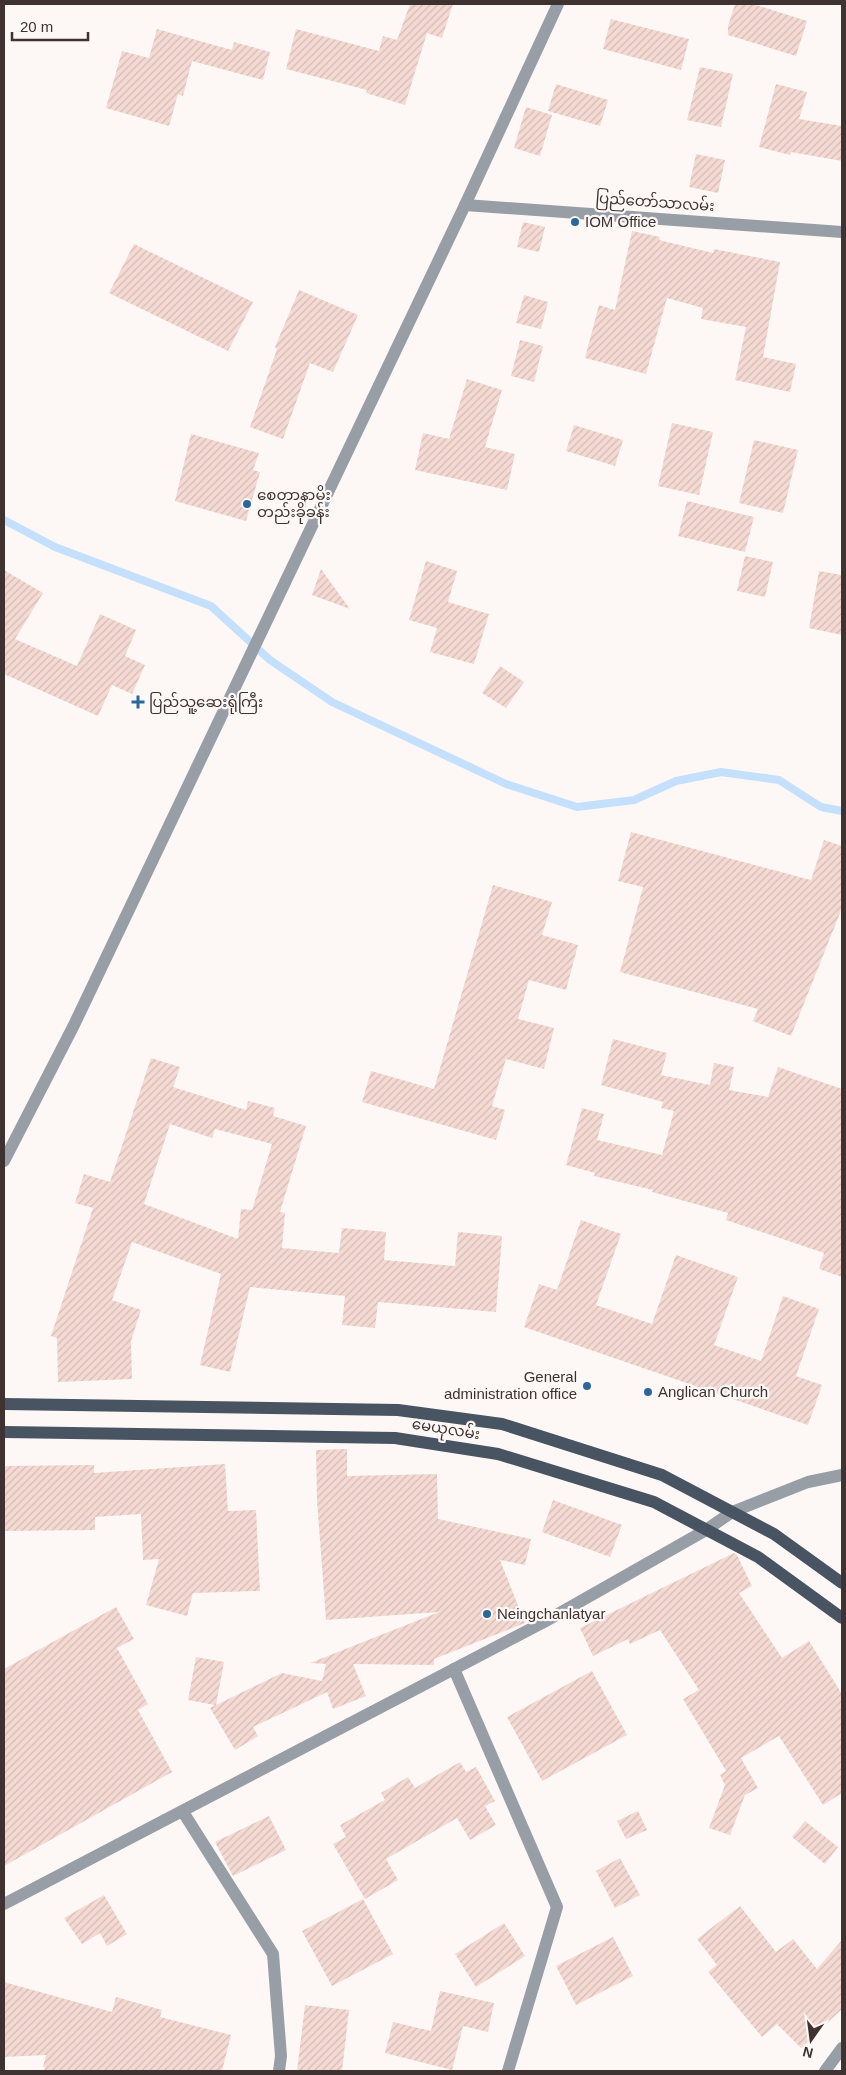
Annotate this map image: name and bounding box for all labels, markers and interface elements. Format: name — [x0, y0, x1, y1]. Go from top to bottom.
scale bar — [12, 10, 89, 42]
text: 20 m — [20, 18, 53, 35]
street label: ပြည်တော်သာလမ်း — [595, 188, 715, 218]
place label: IOM Office — [585, 213, 656, 230]
marker: IOM Office — [569, 216, 581, 228]
place label: စေတာနာမိုး တည်းခိုခန်း — [257, 485, 331, 524]
marker: စေတာနာမိုး တည်းခိုခန်း — [241, 498, 253, 510]
place label: ပြည်သူ့ဆေးရုံကြီး — [149, 692, 263, 714]
marker: ပြည်သူ့ဆေးရုံကြီး — [131, 695, 145, 709]
place label: General administration office — [444, 1368, 577, 1402]
marker: General administration office — [581, 1380, 593, 1392]
place label: Anglican Church — [658, 1383, 768, 1400]
marker: Anglican Church — [642, 1386, 654, 1398]
street label: မေယုလမ်း — [410, 1414, 481, 1446]
place label: Neingchanlatyar — [497, 1605, 605, 1622]
marker: Neingchanlatyar — [481, 1608, 493, 1620]
north arrow — [786, 2015, 836, 2065]
text: N — [801, 2044, 815, 2062]

